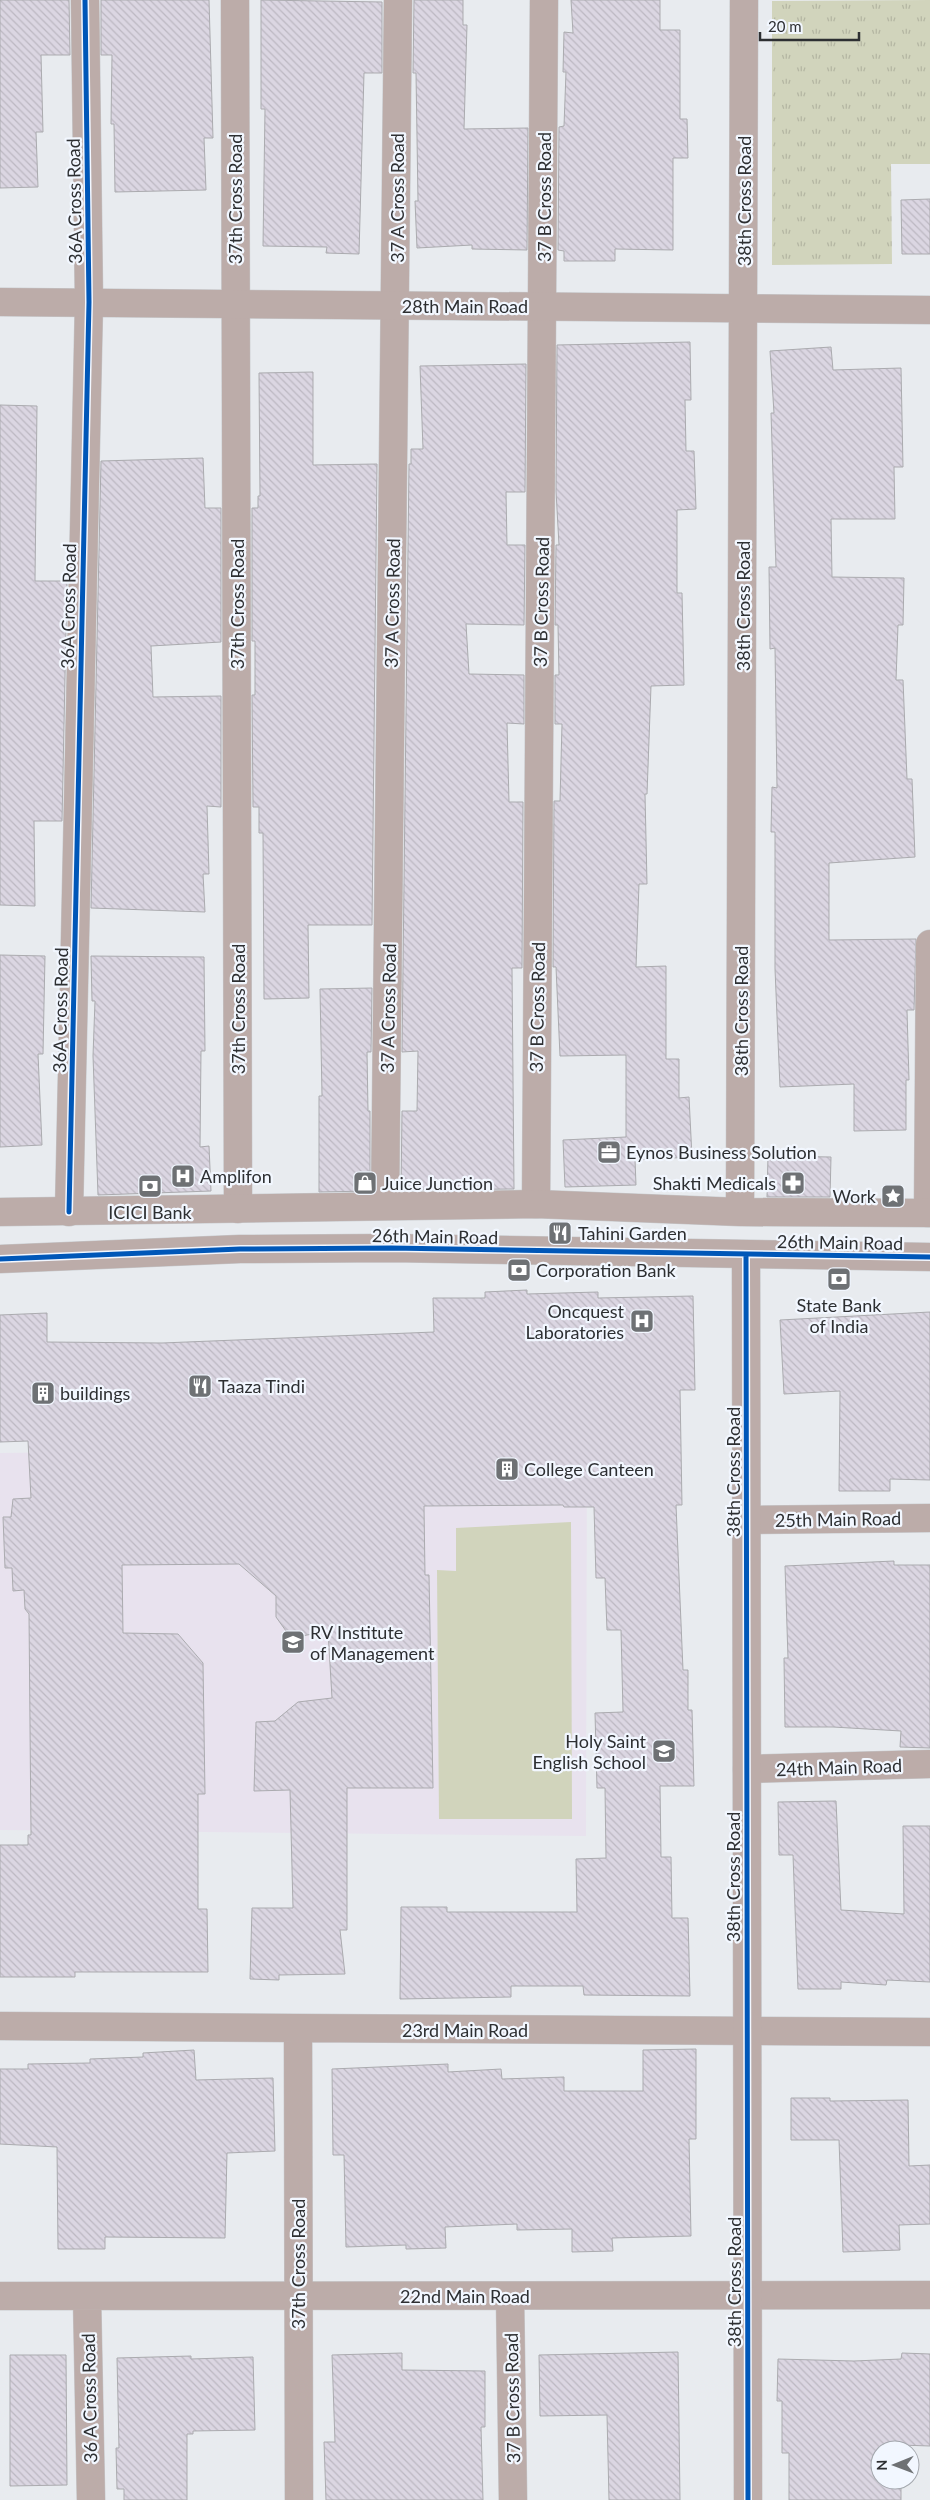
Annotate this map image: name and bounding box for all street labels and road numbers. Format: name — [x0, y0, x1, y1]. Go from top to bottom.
street label: 37 B Cross Road — [533, 132, 555, 262]
street label: 37 A Cross Road — [386, 133, 408, 263]
street label: 37th Cross Road — [224, 134, 246, 264]
street label: 38th Cross Road — [733, 136, 755, 266]
street label: 36A Cross Road — [62, 138, 86, 264]
street label: 28th Main Road — [402, 295, 528, 317]
street label: 37 B Cross Road — [529, 537, 553, 667]
street label: 37 A Cross Road — [380, 538, 404, 668]
street label: 37th Cross Road — [226, 539, 248, 669]
street label: 38th Cross Road — [732, 541, 754, 671]
street label: 36A Cross Road — [56, 543, 80, 669]
street label: 37 B Cross Road — [525, 942, 549, 1072]
street label: 37 A Cross Road — [376, 943, 400, 1073]
street label: 37th Cross Road — [227, 944, 249, 1074]
street label: 38th Cross Road — [730, 946, 752, 1076]
street label: 36A Cross Road — [48, 947, 72, 1073]
street label: 26th Main Road — [372, 1224, 498, 1248]
street label: 26th Main Road — [777, 1230, 903, 1254]
street label: 38th Cross Road — [722, 1407, 744, 1537]
street label: 25th Main Road — [775, 1507, 901, 1531]
street label: 24th Main Road — [776, 1754, 902, 1780]
street label: 38th Cross Road — [722, 1812, 744, 1942]
street label: 23rd Main Road — [402, 2019, 528, 2041]
street label: 37th Cross Road — [287, 2199, 309, 2329]
street label: 38th Cross Road — [723, 2217, 745, 2347]
street label: 22nd Main Road — [400, 2285, 530, 2307]
street label: 36 A Cross Road — [77, 2333, 101, 2463]
street label: 37 B Cross Road — [500, 2333, 524, 2463]

